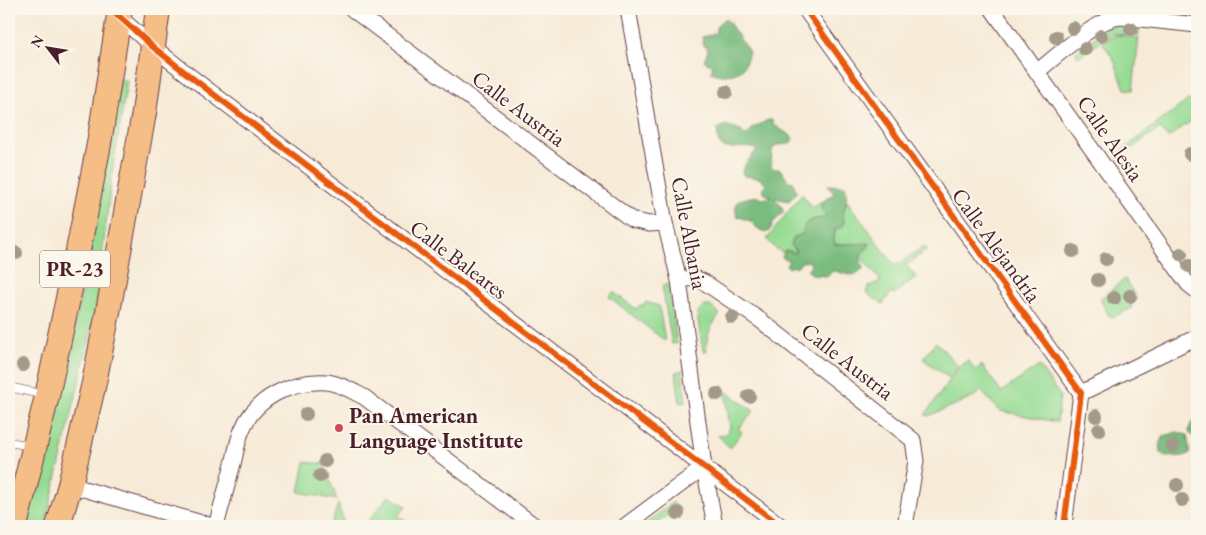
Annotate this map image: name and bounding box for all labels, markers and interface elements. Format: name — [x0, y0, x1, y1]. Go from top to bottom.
north arrow — [22, 22, 72, 72]
text: N — [26, 31, 48, 51]
street label: Calle Austria — [466, 64, 572, 153]
street label: Calle Alesia — [1071, 90, 1151, 187]
street label: Calle Albania — [664, 174, 715, 292]
street label: Calle Alejandría — [945, 182, 1048, 309]
street label: Calle Baleares — [404, 213, 513, 306]
road number: PR-23 — [40, 250, 110, 288]
street label: Calle Austria — [795, 316, 900, 407]
place label: Pan American Language Institute — [349, 401, 523, 455]
marker: Pan American Language Institute — [333, 422, 345, 434]

